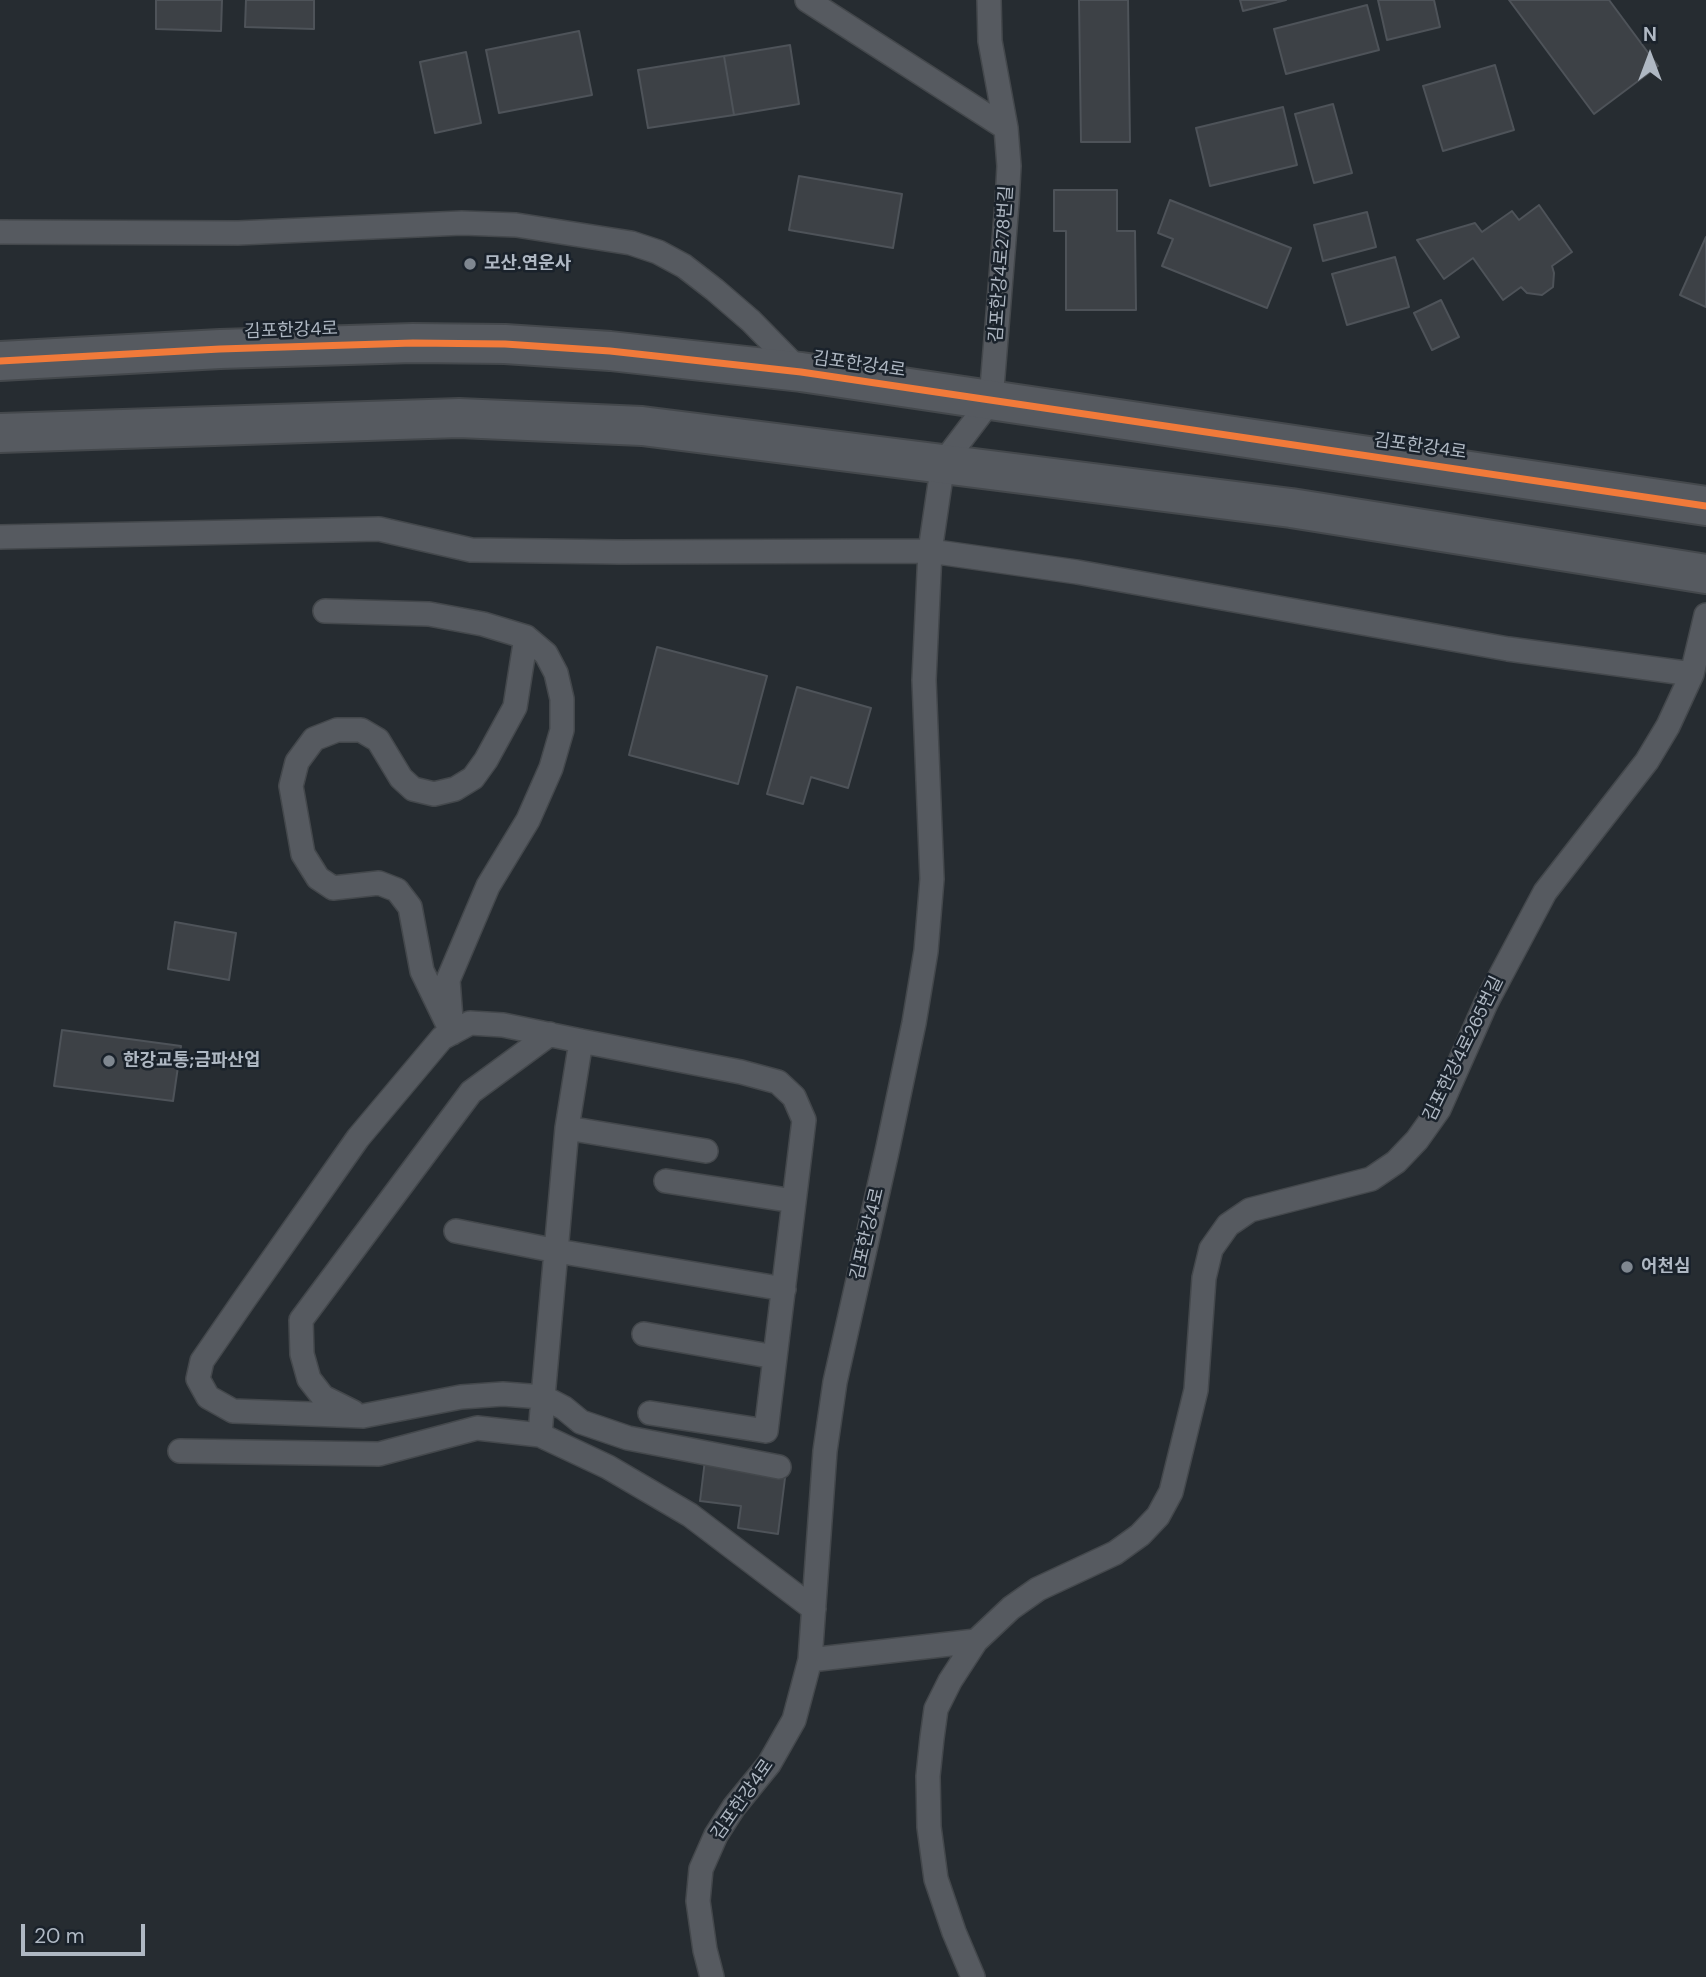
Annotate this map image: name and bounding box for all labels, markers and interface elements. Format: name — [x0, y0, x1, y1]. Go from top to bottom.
north arrow — [1615, 21, 1685, 91]
text: N — [1643, 22, 1657, 47]
street label: 김포한강4로278번길 — [986, 185, 1018, 343]
place label: 모산.연운사 — [484, 253, 571, 275]
marker: 모산.연운사 — [462, 256, 478, 272]
street label: 김포한강4로 — [244, 319, 338, 343]
street label: 김포한강4로 — [811, 348, 907, 382]
street label: 김포한강4로 — [1372, 430, 1468, 464]
street label: 김포한강4로265번길 — [1419, 973, 1509, 1125]
place label: 한강교통;금파산업 — [123, 1050, 260, 1072]
marker: 한강교통;금파산업 — [101, 1053, 117, 1069]
street label: 김포한강4로 — [847, 1186, 889, 1282]
place label: 어천심 — [1641, 1256, 1691, 1278]
marker: 어천심 — [1619, 1259, 1635, 1275]
street label: 김포한강4로 — [707, 1755, 779, 1845]
scale bar — [24, 1910, 149, 1954]
text: 20 m — [34, 1922, 85, 1950]

